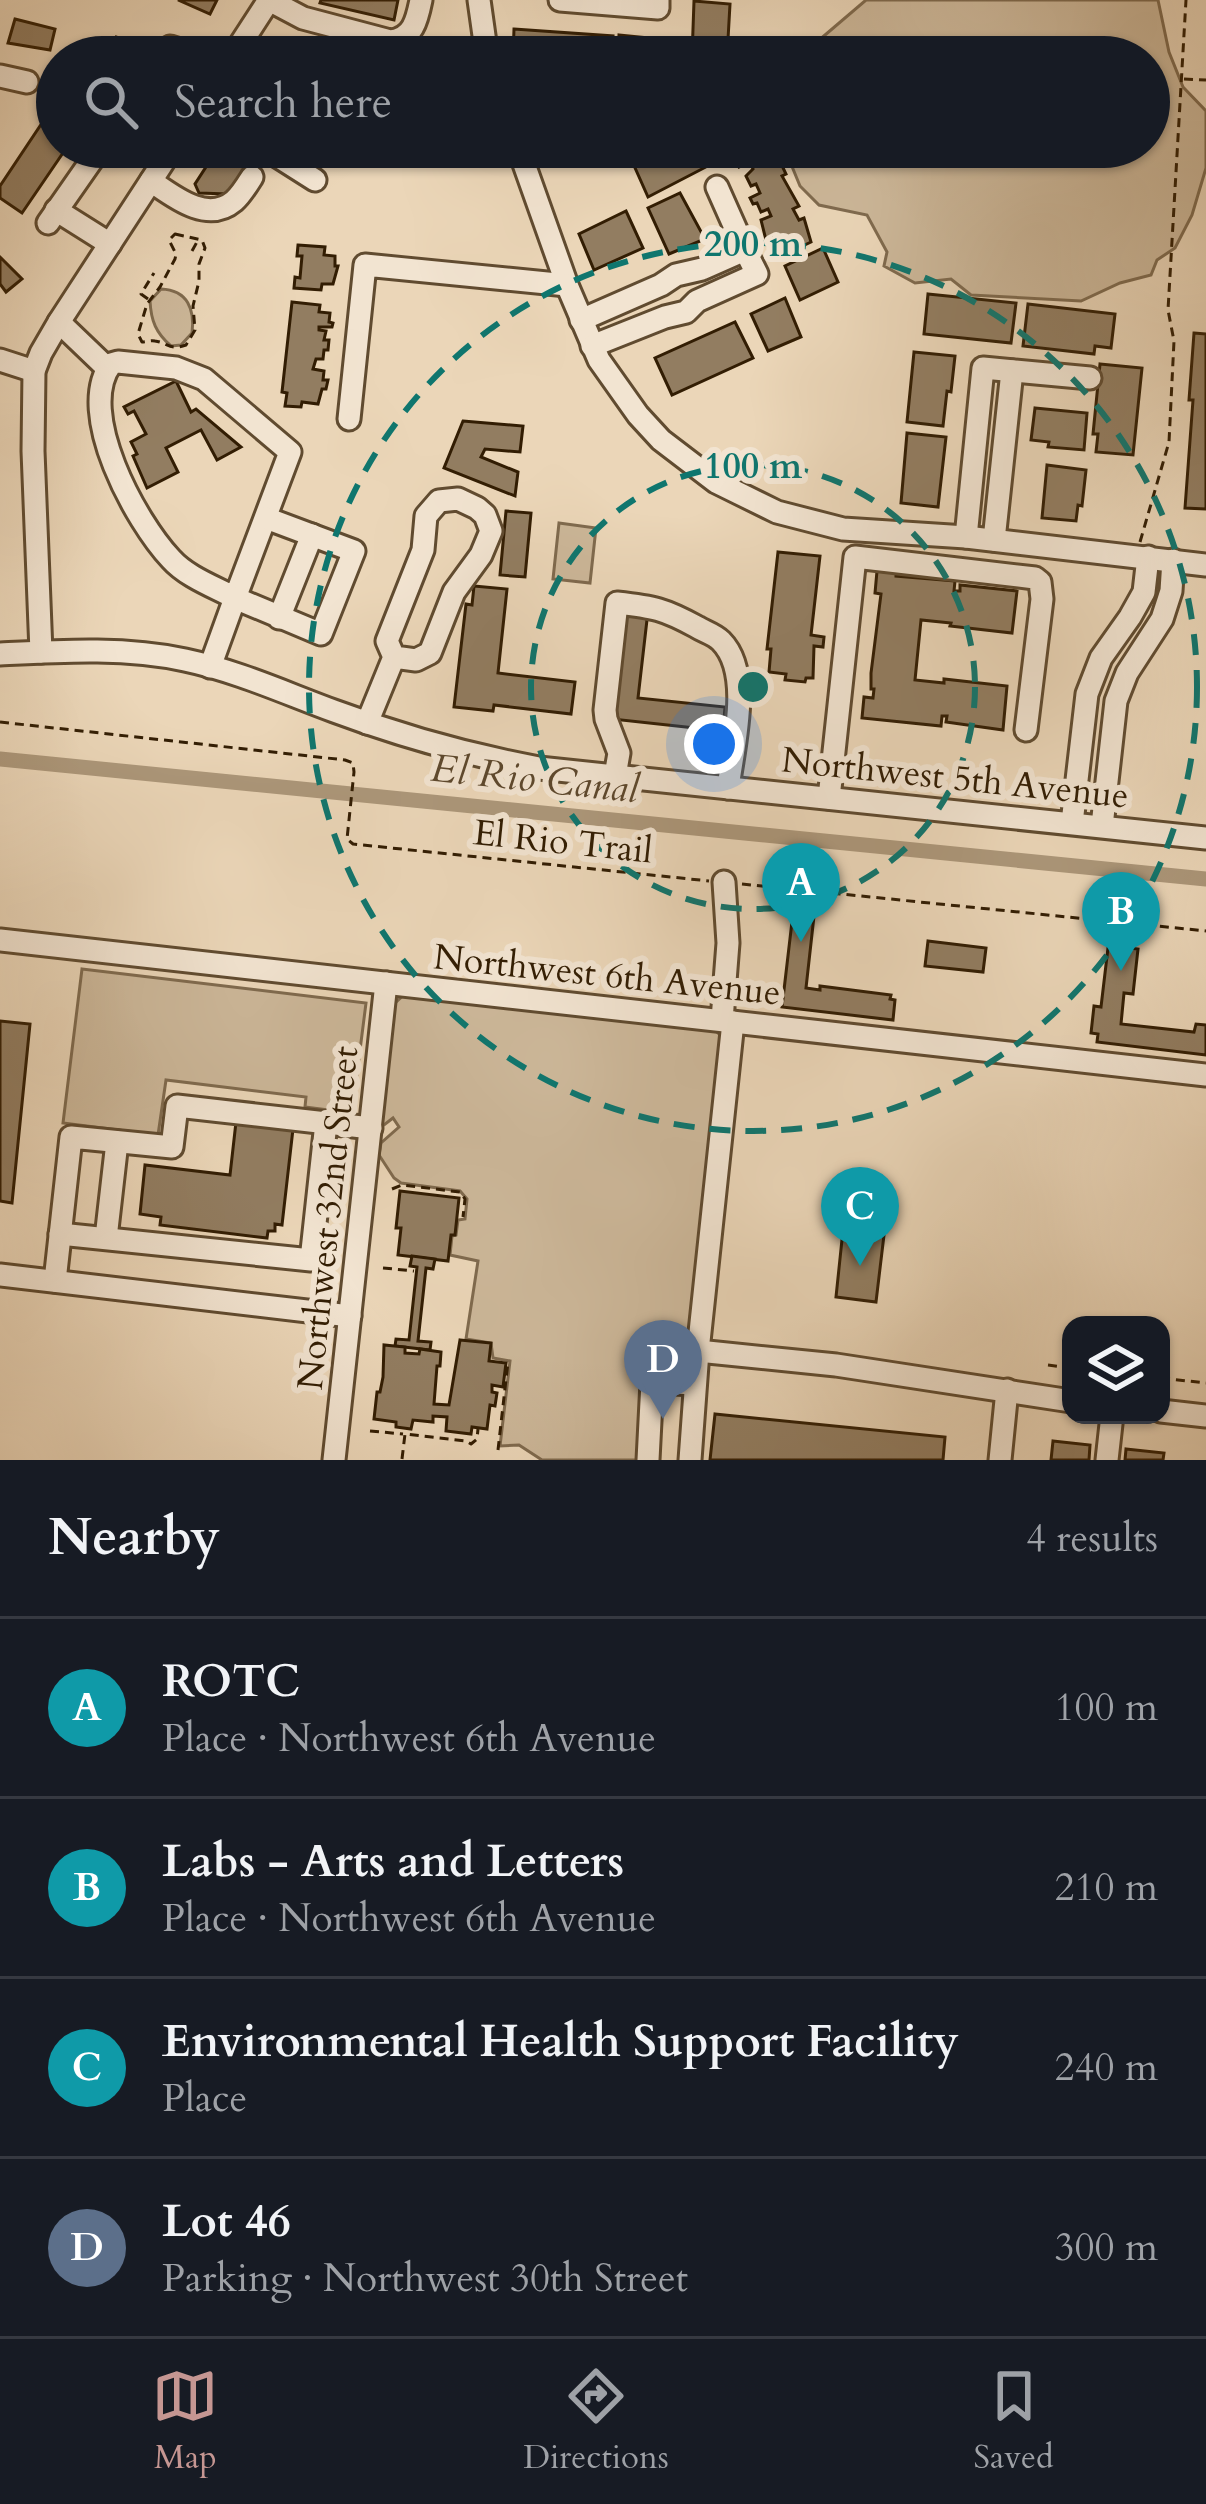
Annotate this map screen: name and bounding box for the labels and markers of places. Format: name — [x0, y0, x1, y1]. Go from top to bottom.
centre of rings — [732, 666, 774, 708]
pin: A — [762, 843, 840, 942]
pin: B — [1082, 872, 1160, 971]
pin: C — [821, 1167, 899, 1266]
pin: D — [624, 1320, 702, 1419]

